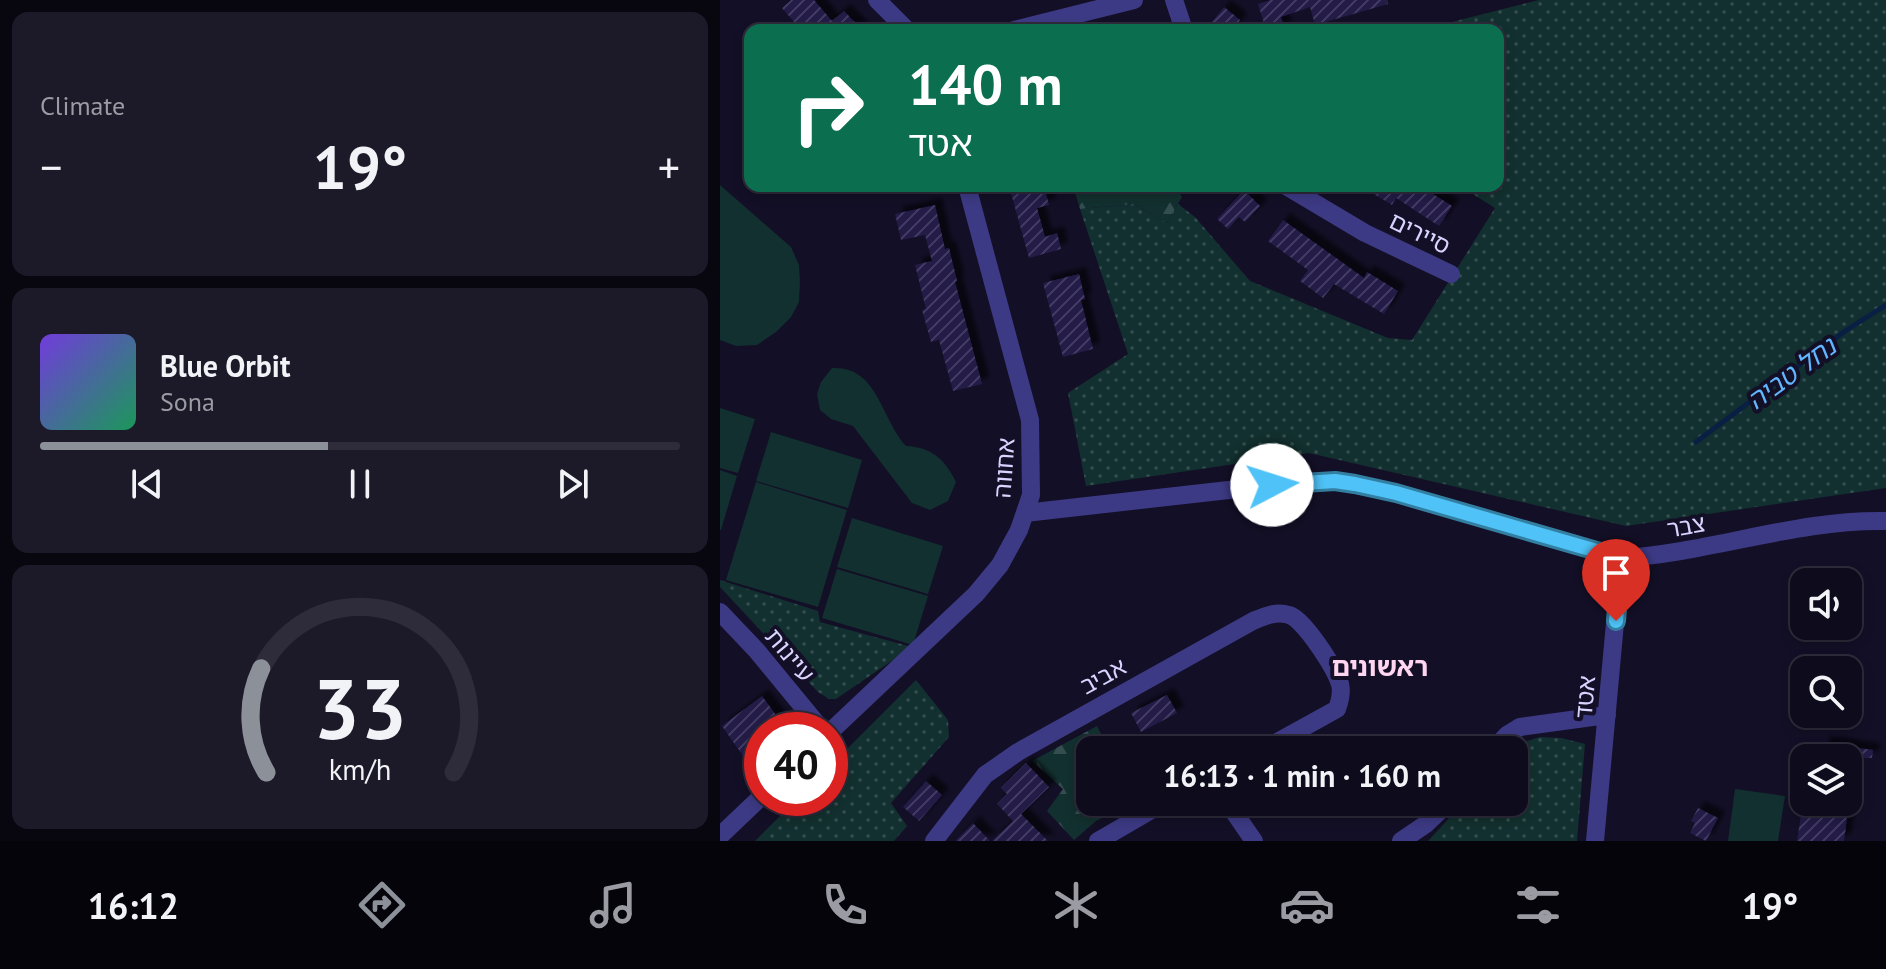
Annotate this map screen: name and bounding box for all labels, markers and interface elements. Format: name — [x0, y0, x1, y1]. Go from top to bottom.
text: 140 m — [908, 48, 1063, 120]
icon: right — [776, 56, 880, 160]
text: Climate — [40, 89, 125, 122]
text: אטד — [908, 119, 973, 166]
text: 19° — [313, 128, 407, 206]
text: − — [40, 138, 62, 195]
text: + — [658, 138, 680, 195]
street label: סיירים — [1384, 205, 1456, 261]
water label: נחל טביה — [1740, 328, 1844, 416]
text: Blue Orbit — [160, 346, 290, 385]
text: Sona — [160, 385, 215, 418]
street label: אחווה — [986, 437, 1022, 499]
position arrow — [1230, 443, 1314, 527]
icon: previous — [125, 462, 169, 506]
icon: pause — [338, 462, 382, 506]
icon: next — [551, 462, 595, 506]
street label: צבר — [1664, 507, 1708, 545]
pin — [1582, 539, 1650, 621]
icon: arrive — [1594, 551, 1638, 595]
map controls — [1790, 568, 1862, 816]
button: sound — [1790, 568, 1862, 640]
street label: עיינות — [758, 622, 822, 688]
district label: ראשונים — [1332, 650, 1428, 683]
street label: אביב — [1074, 651, 1132, 701]
text: 33 — [313, 653, 407, 761]
button: search — [1790, 656, 1862, 728]
street label: אטד — [1568, 674, 1602, 720]
speed limit sign: 40 — [744, 712, 848, 816]
button: layers — [1790, 744, 1862, 816]
text: km/h — [329, 751, 391, 788]
text: 16:13 · 1 min · 160 m — [1163, 756, 1441, 795]
icon: directions — [354, 877, 410, 933]
icon: music — [585, 877, 641, 933]
icon: phone — [817, 877, 873, 933]
icon: climate — [1048, 877, 1104, 933]
icon: car — [1279, 877, 1335, 933]
icon: filters — [1510, 877, 1566, 933]
text: 16:12 — [88, 882, 179, 929]
text: 19° — [1742, 882, 1798, 929]

